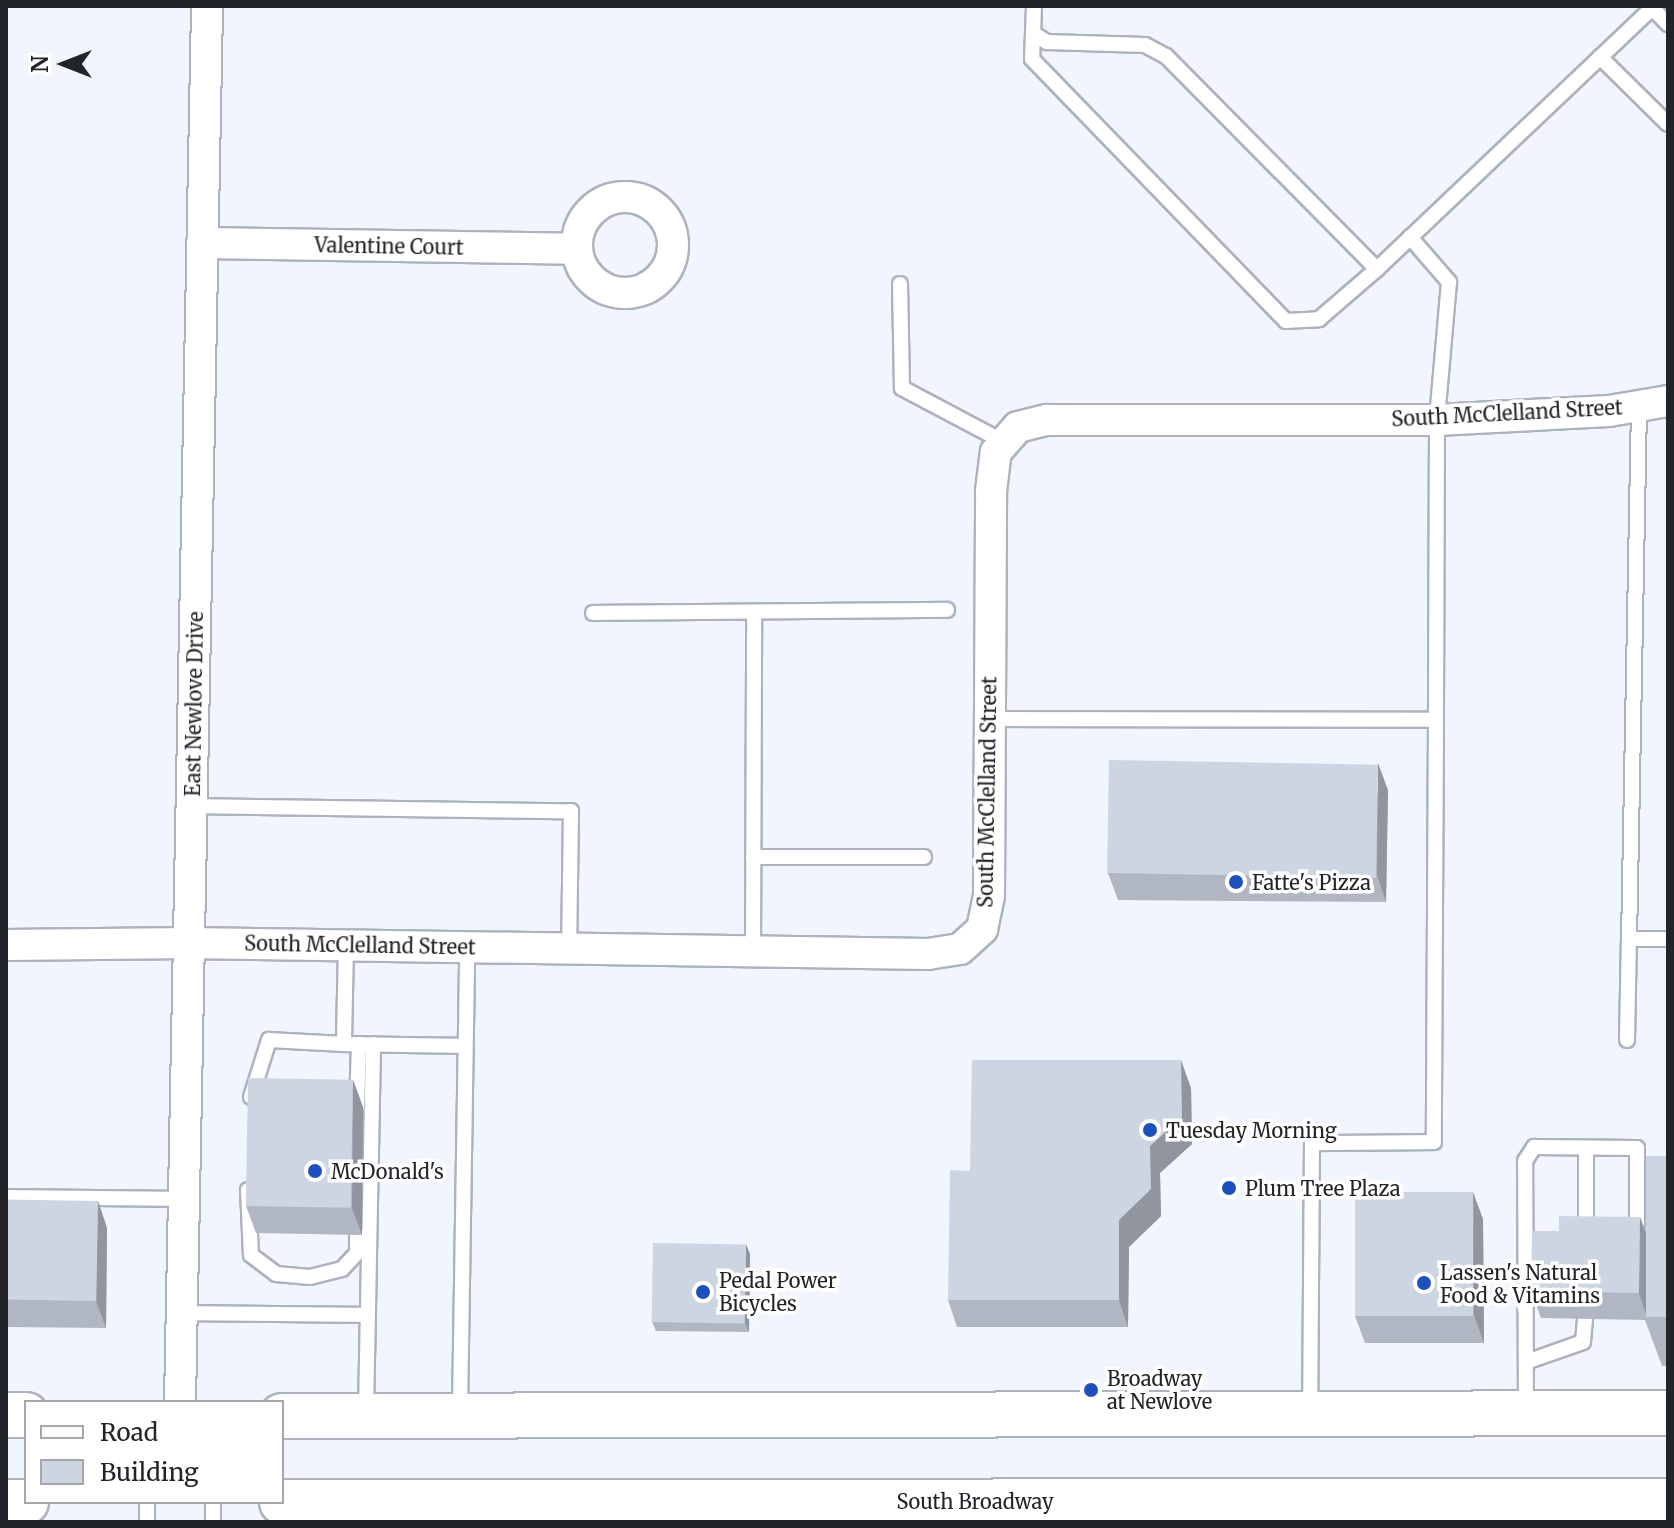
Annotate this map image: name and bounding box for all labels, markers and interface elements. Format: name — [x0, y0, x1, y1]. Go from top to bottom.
north arrow — [24, 24, 104, 104]
text: N — [26, 55, 54, 73]
street label: Valentine Court — [314, 233, 464, 259]
street label: South McClelland Street — [1391, 395, 1623, 431]
street label: East Newlove Drive — [180, 611, 208, 797]
street label: South McClelland Street — [973, 676, 1001, 908]
place label: Fatte's Pizza — [1252, 870, 1371, 894]
marker: Fatte's Pizza — [1227, 873, 1245, 891]
street label: South McClelland Street — [244, 931, 476, 959]
place label: Tuesday Morning — [1166, 1118, 1337, 1142]
marker: Tuesday Morning — [1141, 1121, 1159, 1139]
place label: McDonald's — [331, 1159, 444, 1183]
marker: McDonald's — [306, 1162, 324, 1180]
place label: Plum Tree Plaza — [1245, 1176, 1401, 1200]
marker: Plum Tree Plaza — [1220, 1179, 1238, 1197]
place label: Lassen's Natural Food & Vitamins — [1440, 1260, 1600, 1307]
place label: Pedal Power Bicycles — [719, 1268, 837, 1315]
marker: Lassen's Natural Food & Vitamins — [1415, 1274, 1433, 1292]
marker: Pedal Power Bicycles — [694, 1283, 712, 1301]
place label: Broadway at Newlove — [1107, 1366, 1212, 1413]
marker: Broadway at Newlove — [1082, 1381, 1100, 1399]
legend — [24, 1400, 284, 1504]
text: Road — [100, 1417, 158, 1448]
text: Building — [100, 1457, 199, 1488]
street label: South Broadway — [896, 1489, 1054, 1513]

